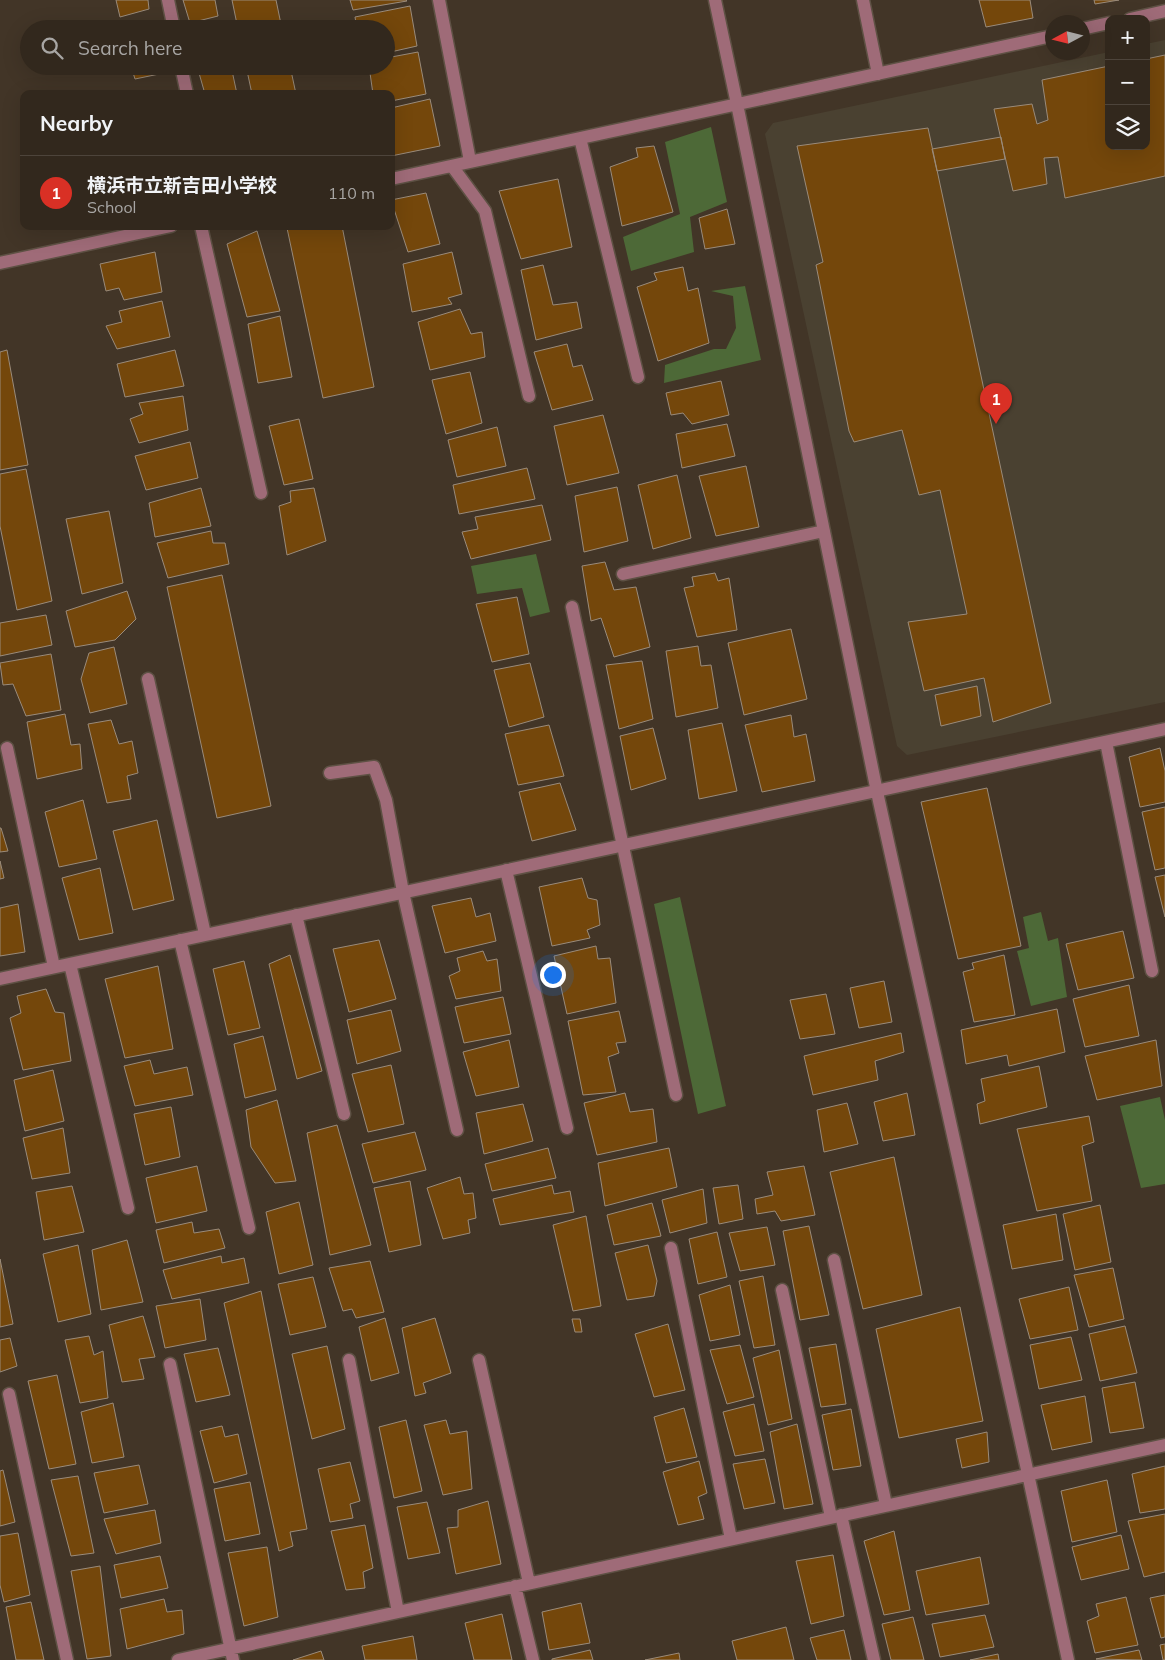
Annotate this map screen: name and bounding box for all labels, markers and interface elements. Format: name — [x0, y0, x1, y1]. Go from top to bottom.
north arrow — [1045, 15, 1090, 60]
map controls — [1105, 15, 1150, 150]
button: + — [1105, 15, 1150, 60]
search box — [20, 20, 395, 75]
icon: search — [38, 34, 66, 62]
text: Search here — [78, 36, 182, 60]
button: − — [1105, 60, 1150, 105]
button: layers — [1105, 105, 1150, 150]
text: Nearby — [40, 110, 113, 136]
text: 横浜市立新吉田小学校 — [87, 173, 277, 197]
text: 1 — [51, 183, 61, 203]
text: 110 m — [328, 183, 375, 203]
text: School — [87, 197, 136, 217]
pin: 1 — [980, 383, 1012, 424]
your location — [540, 962, 566, 988]

